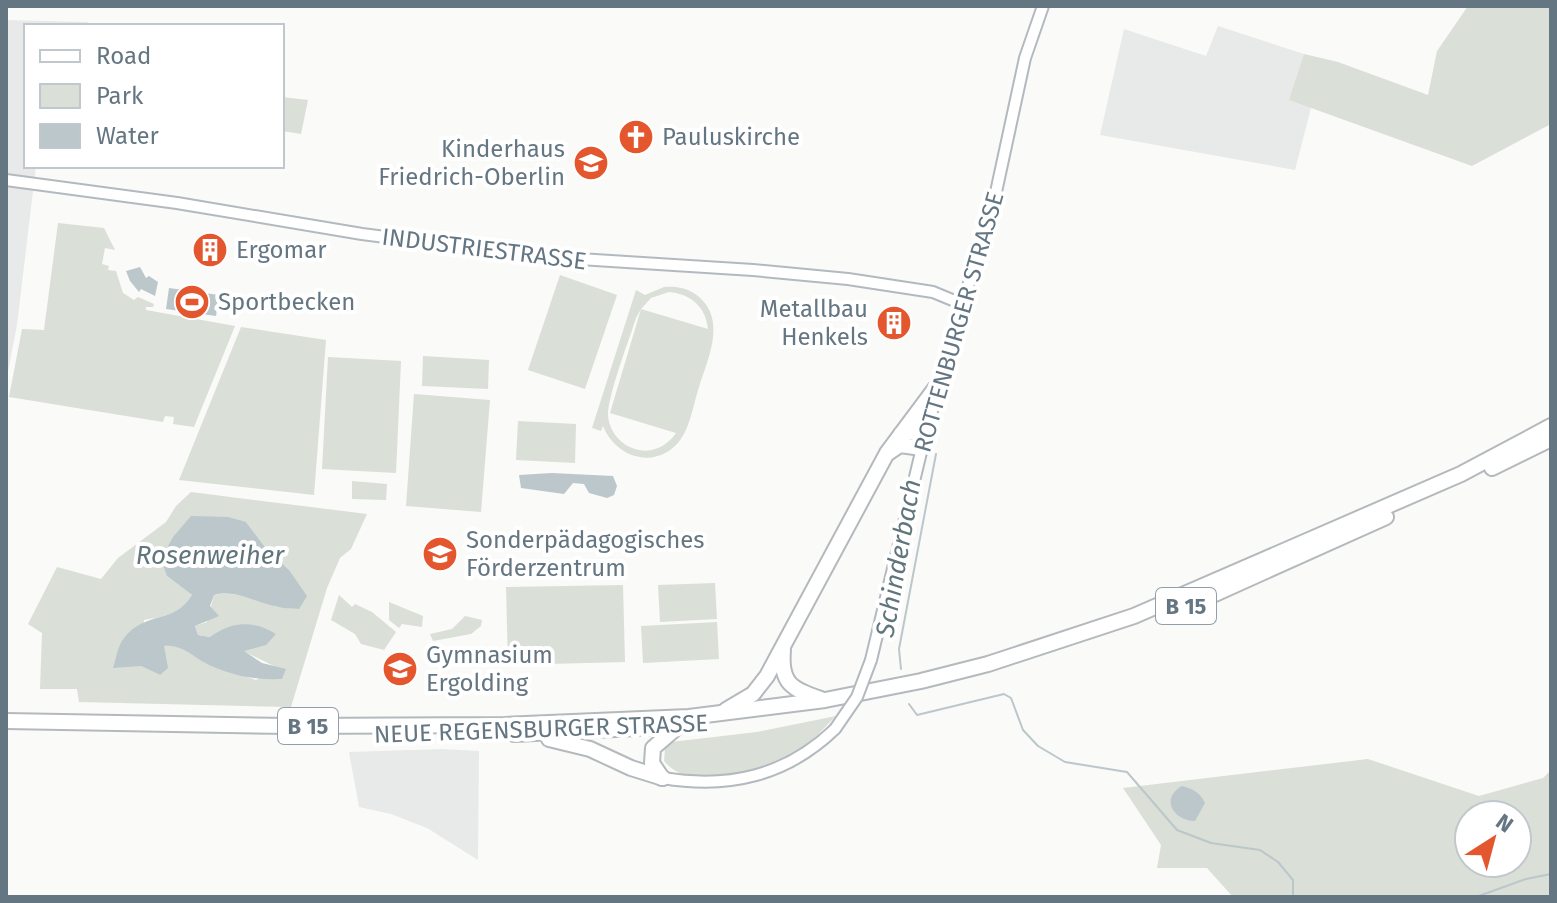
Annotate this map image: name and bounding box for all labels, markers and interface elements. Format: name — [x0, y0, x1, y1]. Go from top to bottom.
legend — [24, 24, 284, 168]
text: Road — [96, 42, 151, 70]
text: Park — [96, 82, 144, 110]
church icon: Pauluskirche — [617, 118, 655, 156]
text: Water — [96, 122, 160, 150]
place label: Pauluskirche — [662, 123, 800, 151]
place label: Kinderhaus Friedrich-Oberlin — [378, 135, 565, 191]
school or university icon: Kinderhaus Friedrich-Oberlin — [572, 144, 610, 182]
street label: ROTTENBURGER STRASSE — [908, 189, 1010, 455]
street label: INDUSTRIESTRASSE — [380, 223, 588, 275]
building icon: Ergomar — [191, 231, 229, 269]
place label: Ergomar — [236, 236, 327, 264]
sports icon: Sportbecken — [173, 283, 211, 321]
place label: Sportbecken — [218, 288, 355, 316]
place label: Metallbau Henkels — [760, 295, 868, 351]
building icon: Metallbau Henkels — [875, 304, 913, 342]
water label: Schinderbach — [869, 477, 928, 640]
place label: Sonderpädagogisches Förderzentrum — [466, 526, 705, 582]
school or university icon: Sonderpädagogisches Förderzentrum — [421, 535, 459, 573]
water label: Rosenweiher — [136, 540, 285, 571]
road number: B 15 — [1156, 588, 1216, 624]
place label: Gymnasium Ergolding — [426, 641, 553, 697]
school or university icon: Gymnasium Ergolding — [381, 650, 419, 688]
road number: B 15 — [278, 708, 338, 744]
street label: NEUE REGENSBURGER STRASSE — [373, 709, 709, 749]
north arrow — [1453, 799, 1533, 879]
text: N — [1491, 808, 1518, 838]

